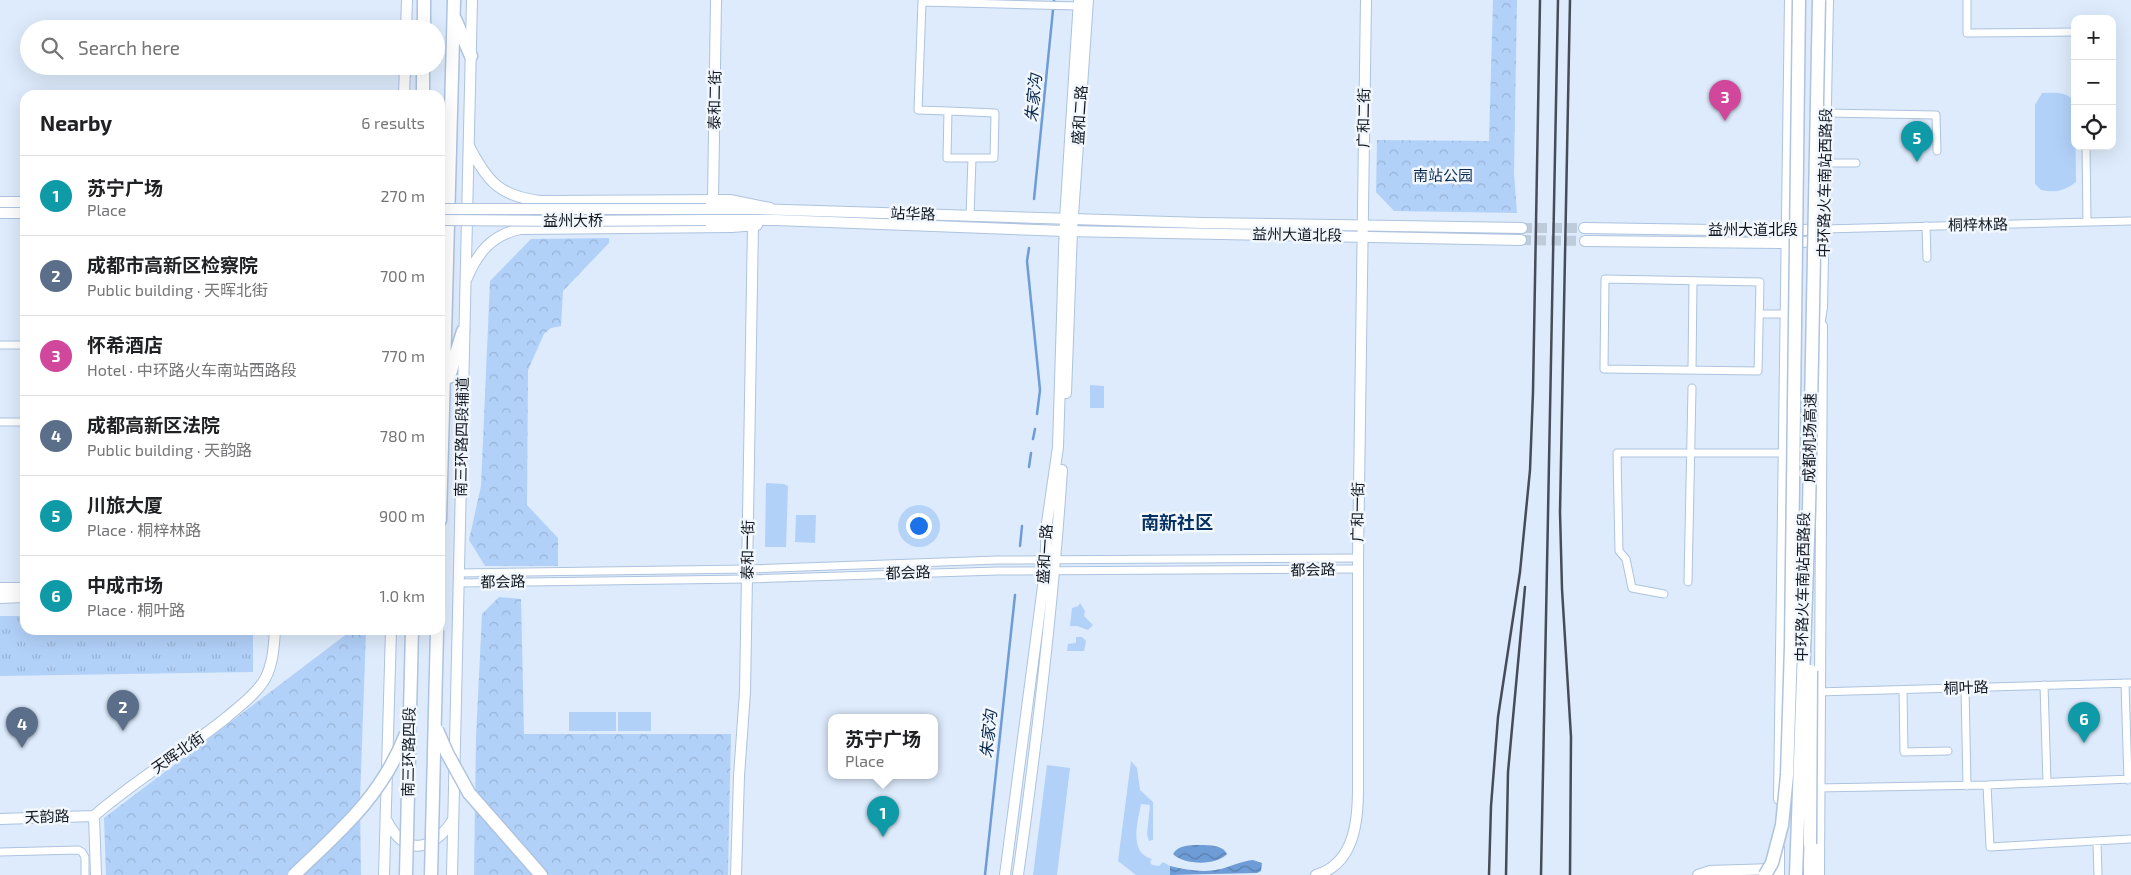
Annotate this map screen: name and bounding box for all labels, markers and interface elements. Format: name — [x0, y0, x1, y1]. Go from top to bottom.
map controls — [2071, 15, 2116, 150]
button: + — [2071, 15, 2116, 60]
search box — [20, 20, 445, 75]
icon: search — [38, 34, 66, 62]
text: Search here — [78, 36, 180, 59]
button: − — [2071, 60, 2116, 105]
street label: 泰和二街 — [704, 70, 724, 130]
water label: 朱家沟 — [1021, 71, 1045, 123]
pin: 3 — [1709, 80, 1741, 121]
street label: 盛和二路 — [1068, 84, 1090, 145]
street label: 广和二街 — [1353, 88, 1373, 148]
button: locate — [2071, 105, 2116, 150]
street label: 中环路火车南站西路段 — [1814, 108, 1834, 258]
text: Nearby — [40, 110, 112, 135]
text: 6 results — [361, 113, 425, 132]
pin: 5 — [1901, 121, 1933, 162]
park label: 南站公园 — [1413, 166, 1473, 184]
text: 苏宁广场 — [87, 176, 163, 199]
text: 1 — [53, 186, 59, 205]
text: 270 m — [381, 186, 425, 205]
text: Place — [87, 200, 126, 219]
street label: 站华路 — [890, 203, 936, 223]
street label: 益州大桥 — [543, 211, 603, 229]
street label: 桐梓林路 — [1948, 214, 2008, 234]
street label: 益州大道北段 — [1708, 220, 1798, 238]
street label: 益州大道北段 — [1252, 224, 1342, 244]
text: 成都市高新区检察院 — [87, 253, 258, 276]
text: 2 — [51, 266, 61, 285]
text: 700 m — [380, 266, 425, 285]
text: Public building · 天晖北街 — [87, 280, 268, 299]
text: 怀希酒店 — [87, 333, 163, 356]
text: 3 — [51, 346, 61, 365]
text: 770 m — [381, 346, 425, 365]
text: Hotel · 中环路火车南站西路段 — [87, 360, 297, 379]
street label: 南三环路四段辅道 — [451, 377, 471, 497]
street label: 成都机场高速 — [1799, 393, 1819, 483]
text: 成都高新区法院 — [87, 413, 220, 436]
text: 4 — [51, 426, 61, 445]
text: 780 m — [380, 426, 425, 445]
text: Public building · 天韵路 — [87, 440, 252, 459]
street label: 广和一街 — [1347, 482, 1367, 542]
text: 川旅大厦 — [87, 493, 163, 516]
text: 5 — [52, 506, 60, 525]
text: 900 m — [379, 506, 425, 525]
district label: 南新社区 — [1141, 511, 1213, 533]
street label: 中环路火车南站西路段 — [1792, 512, 1812, 662]
your location — [906, 513, 932, 539]
text: Place · 桐梓林路 — [87, 520, 201, 539]
street label: 泰和一街 — [737, 520, 757, 580]
street label: 盛和一路 — [1033, 523, 1055, 584]
street label: 都会路 — [1290, 560, 1336, 578]
street label: 都会路 — [885, 562, 931, 582]
street label: 都会路 — [480, 572, 526, 590]
text: 中成市场 — [87, 573, 163, 596]
text: 6 — [51, 586, 61, 605]
text: 1.0 km — [380, 586, 425, 605]
text: Place · 桐叶路 — [87, 600, 185, 619]
street label: 桐叶路 — [1943, 677, 1989, 697]
pin: 2 — [107, 690, 139, 731]
pin: 6 — [2068, 702, 2100, 743]
pin: 4 — [6, 707, 38, 748]
street label: 南三环路四段 — [398, 707, 418, 797]
water label: 朱家沟 — [976, 707, 1000, 759]
popup — [828, 714, 938, 779]
text: 苏宁广场 — [845, 727, 921, 750]
street label: 天晖北街 — [148, 728, 207, 777]
text: Place — [845, 751, 884, 770]
pin: 1 — [867, 796, 899, 837]
street label: 天韵路 — [24, 806, 70, 826]

